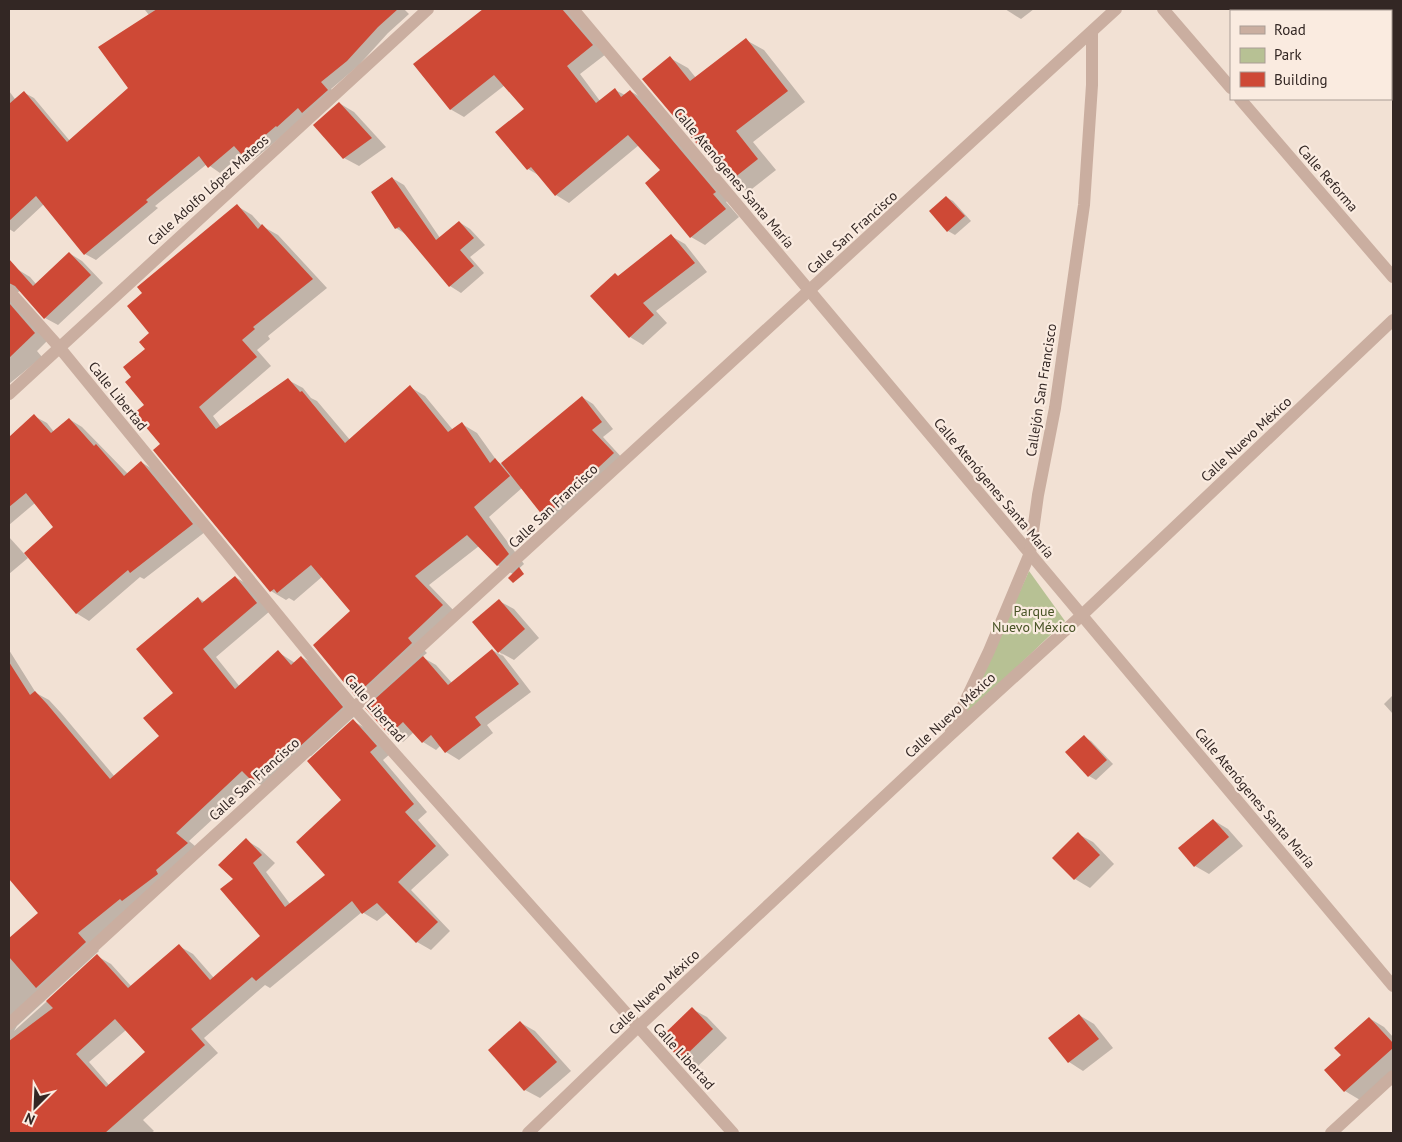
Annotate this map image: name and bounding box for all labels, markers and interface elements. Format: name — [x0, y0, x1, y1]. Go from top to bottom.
legend — [1230, 10, 1392, 100]
text: Road — [1274, 20, 1306, 39]
text: Park — [1274, 45, 1302, 64]
text: Building — [1274, 70, 1328, 89]
street label: Calle Atenógenes Santa María — [670, 104, 798, 252]
street label: Calle Adolfo López Mateos — [144, 131, 272, 249]
street label: Calle Reforma — [1294, 141, 1362, 215]
street label: Calle San Francisco — [803, 187, 901, 277]
street label: Callejón San Francisco — [1022, 322, 1060, 458]
street label: Calle Libertad — [85, 358, 151, 434]
street label: Calle Nuevo México — [1197, 392, 1295, 486]
street label: Calle Atenógenes Santa María — [930, 414, 1058, 562]
street label: Calle San Francisco — [505, 460, 601, 552]
park label: Parque Nuevo México — [992, 602, 1076, 636]
street label: Calle Nuevo México — [901, 668, 999, 762]
street label: Calle Libertad — [341, 670, 409, 746]
street label: Calle Atenógenes Santa María — [1191, 724, 1319, 872]
street label: Calle San Francisco — [205, 734, 303, 824]
street label: Calle Nuevo México — [605, 945, 703, 1039]
street label: Calle Libertad — [649, 1019, 719, 1093]
north arrow — [10, 1082, 60, 1132]
text: N — [22, 1109, 38, 1129]

